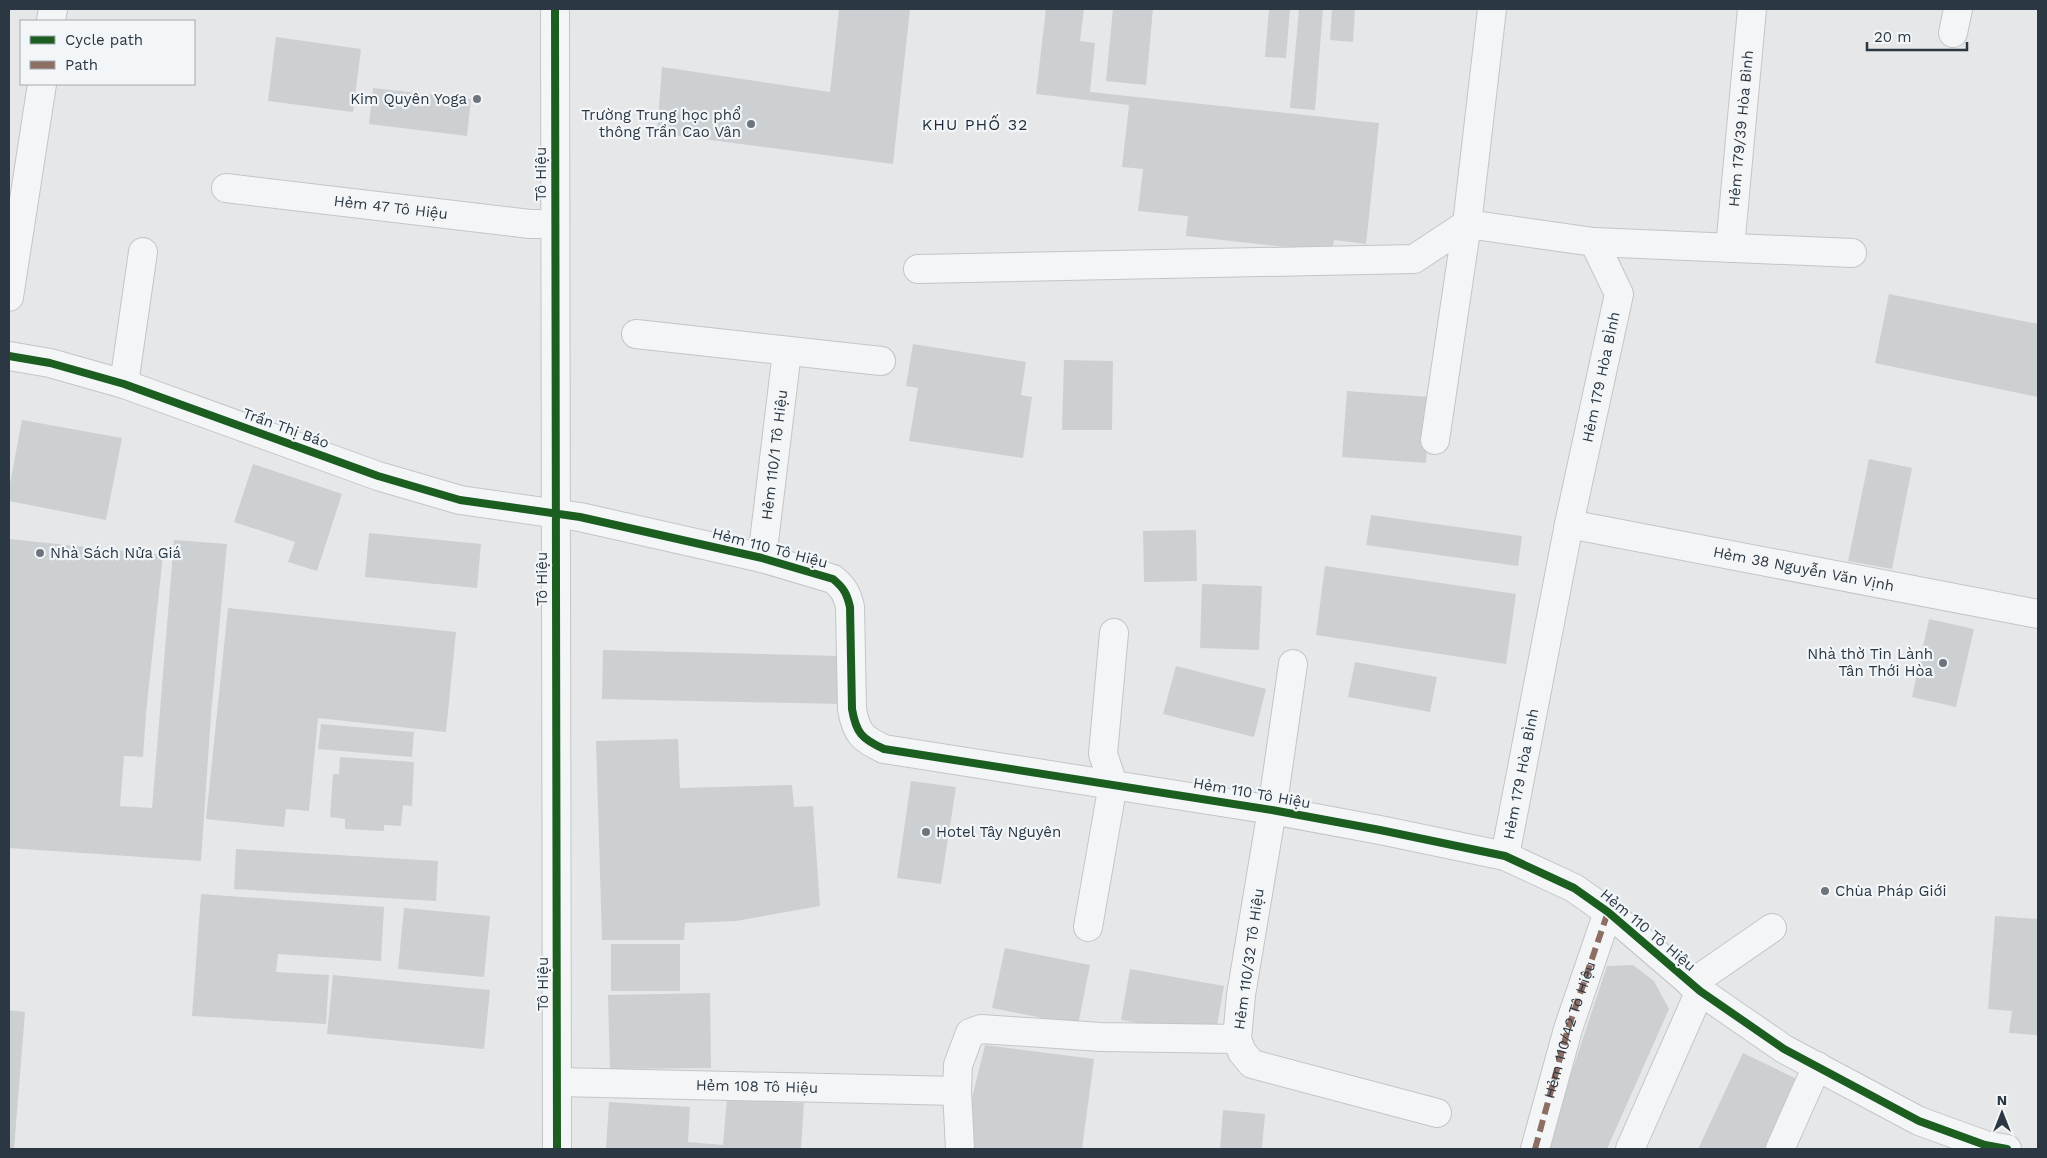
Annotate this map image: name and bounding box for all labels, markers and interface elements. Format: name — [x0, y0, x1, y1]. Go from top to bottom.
legend — [20, 20, 195, 85]
scale bar — [1867, 20, 1967, 52]
text: 20 m — [1874, 28, 1912, 46]
text: Cycle path — [65, 31, 143, 49]
street label: Hẻm 179/39 Hòa Bình — [1725, 49, 1757, 208]
text: Path — [65, 56, 98, 74]
place label: Kim Quyên Yoga — [350, 90, 468, 108]
marker: Kim Quyên Yoga — [471, 93, 483, 105]
place label: Trường Trung học phổ thông Trần Cao Vân — [581, 106, 741, 141]
district label: KHU PHỐ 32 — [922, 114, 1028, 134]
marker: Trường Trung học phổ thông Trần Cao Vân — [745, 118, 757, 130]
street label: Tô Hiệu — [532, 147, 550, 201]
street label: Hẻm 47 Tô Hiệu — [333, 192, 449, 223]
street label: Hẻm 179 Hòa BÌnh — [1578, 310, 1624, 444]
street label: Hẻm 110/1 Tô Hiệu — [758, 389, 791, 521]
street label: Trần Thị Báo — [240, 404, 332, 452]
street label: Hẻm 110 Tô Hiệu — [710, 524, 830, 572]
street label: Hẻm 38 Nguyễn Văn Vịnh — [1712, 543, 1896, 595]
place label: Nhà Sách Nửa Giá — [50, 544, 181, 562]
marker: Nhà Sách Nửa Giá — [34, 547, 46, 559]
street label: Tô Hiệu — [533, 552, 551, 606]
place label: Nhà thờ Tin Lành Tân Thới Hòa — [1807, 645, 1934, 680]
marker: Nhà thờ Tin Lành Tân Thới Hòa — [1937, 657, 1949, 669]
street label: Hẻm 179 Hòa BÌnh — [1499, 707, 1543, 841]
street label: Hẻm 110 Tô Hiệu — [1192, 774, 1312, 812]
place label: Hotel Tây Nguyên — [936, 823, 1061, 841]
marker: Hotel Tây Nguyên — [920, 826, 932, 838]
place label: Chùa Pháp Giới — [1835, 882, 1946, 900]
street label: Hẻm 110 Tô Hiệu — [1597, 885, 1699, 975]
marker: Chùa Pháp Giới — [1819, 885, 1831, 897]
street label: Hẻm 110/32 Tô Hiệu — [1230, 887, 1268, 1031]
street label: Tô Hiệu — [534, 957, 552, 1011]
street label: Hẻm 110/42 Tô Hiệu — [1540, 959, 1599, 1101]
street label: Hẻm 108 Tô Hiệu — [696, 1076, 818, 1097]
north arrow — [1977, 1088, 2027, 1138]
text: N — [1997, 1092, 2007, 1108]

